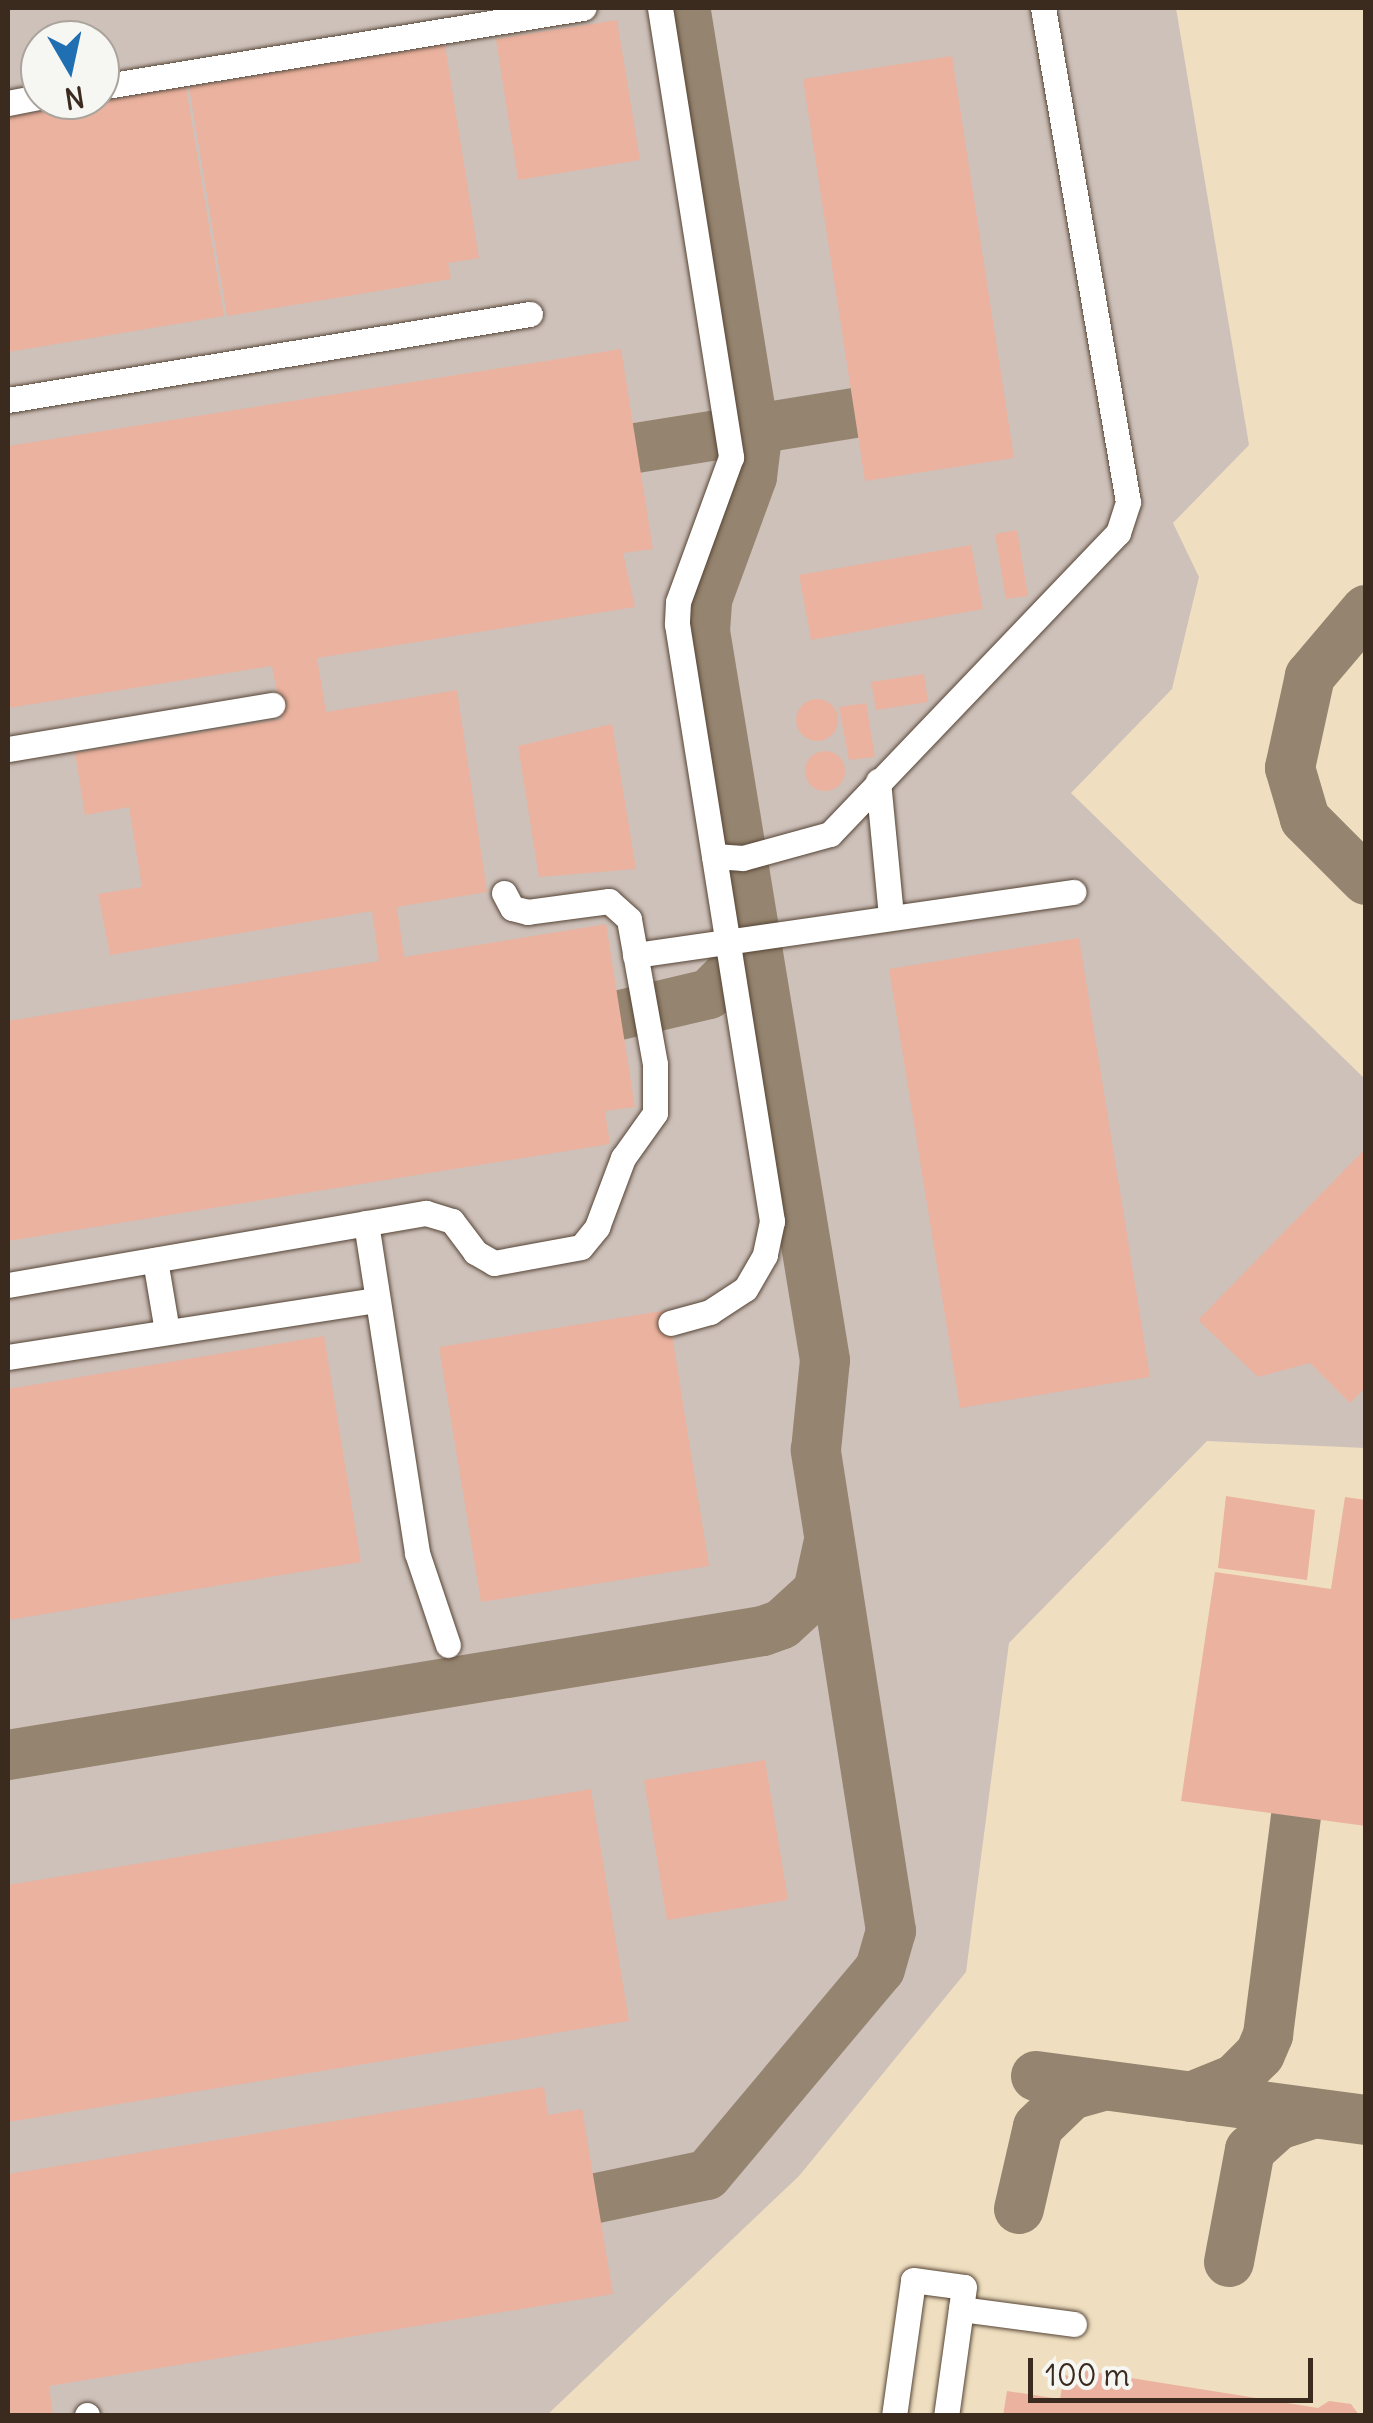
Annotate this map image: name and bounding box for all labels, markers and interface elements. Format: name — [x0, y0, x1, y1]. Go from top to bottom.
north arrow — [20, 20, 120, 120]
text: N — [62, 78, 87, 117]
scale bar — [1033, 2338, 1318, 2400]
text: 100 m — [1045, 2356, 1130, 2394]

